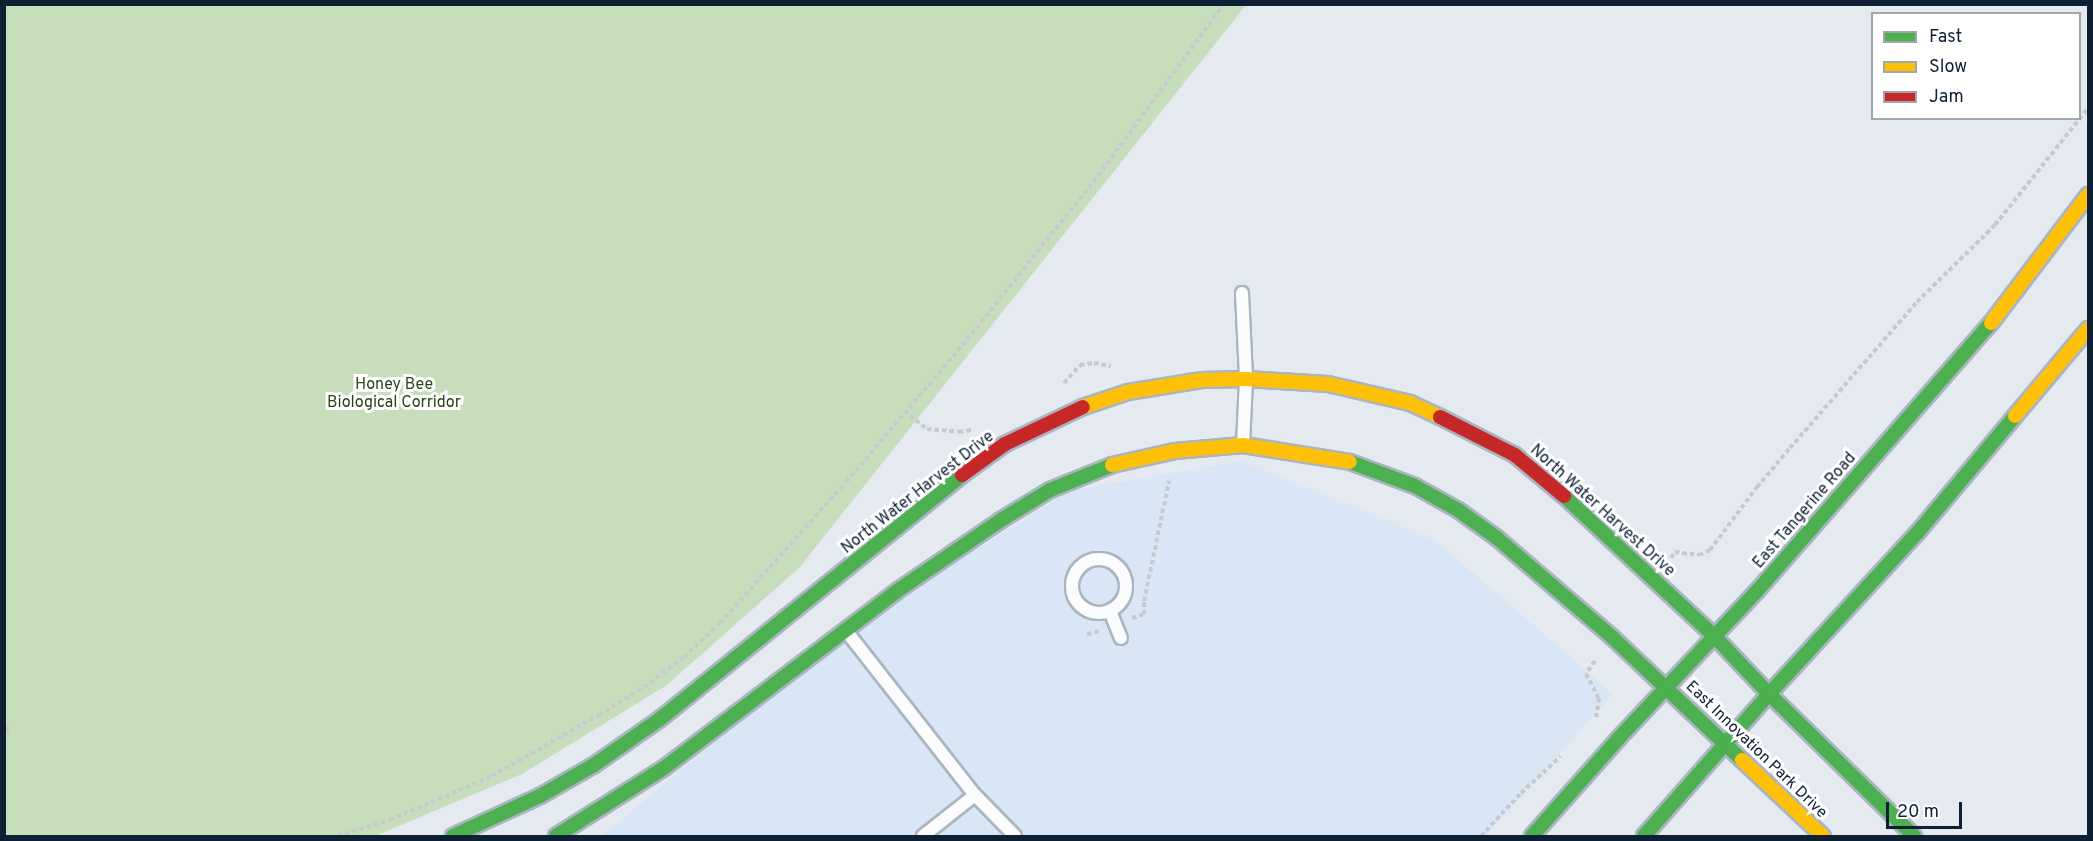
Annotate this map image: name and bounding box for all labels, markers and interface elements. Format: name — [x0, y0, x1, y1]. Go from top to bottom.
legend — [1871, 12, 2081, 120]
text: Fast — [1929, 26, 1962, 49]
text: Slow — [1929, 56, 1967, 79]
text: Jam — [1929, 86, 1964, 109]
park label: Honey Bee Biological Corridor — [327, 375, 461, 413]
street label: North Water Harvest Drive — [838, 427, 998, 559]
street label: North Water Harvest Drive — [1526, 441, 1678, 581]
street label: East Tangerine Road — [1749, 449, 1861, 573]
street label: East Innovation Park Drive — [1681, 677, 1831, 823]
scale bar — [1889, 790, 1966, 828]
text: 20 m — [1897, 801, 1939, 824]

